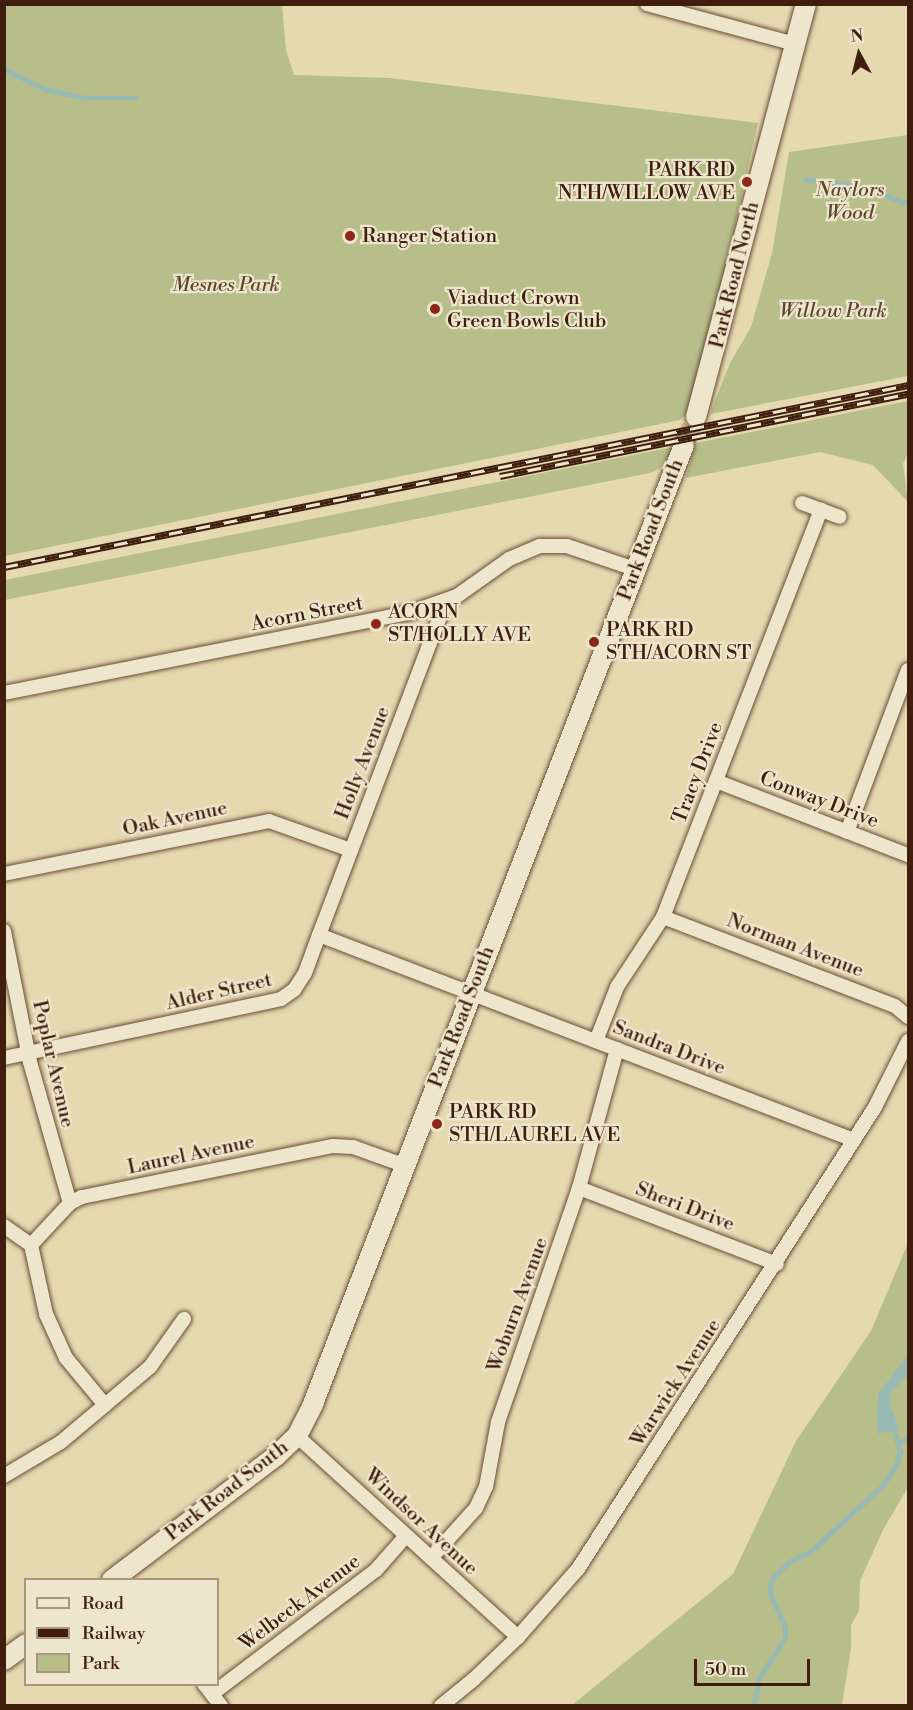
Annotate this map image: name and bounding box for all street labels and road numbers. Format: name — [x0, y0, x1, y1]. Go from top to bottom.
street label: Park Road North — [705, 199, 765, 351]
street label: Park Road South — [613, 456, 689, 604]
street label: Acorn Street — [249, 591, 365, 637]
street label: Holly Avenue — [330, 703, 396, 823]
street label: Tracy Drive — [668, 719, 728, 827]
street label: Conway Drive — [756, 766, 882, 834]
street label: Oak Avenue — [121, 796, 229, 842]
street label: Norman Avenue — [723, 909, 867, 983]
street label: Park Road South — [424, 943, 500, 1091]
street label: Alder Street — [164, 968, 274, 1016]
street label: Poplar Avenue — [27, 998, 79, 1130]
street label: Sandra Drive — [609, 1016, 729, 1080]
street label: Laurel Avenue — [125, 1130, 257, 1180]
street label: Sheri Drive — [632, 1177, 738, 1237]
street label: Woburn Avenue — [482, 1234, 554, 1376]
street label: Warwick Avenue — [626, 1315, 726, 1451]
street label: Park Road South — [161, 1435, 293, 1547]
street label: Windsor Avenue — [359, 1463, 483, 1581]
street label: Welbeck Avenue — [235, 1550, 365, 1656]

